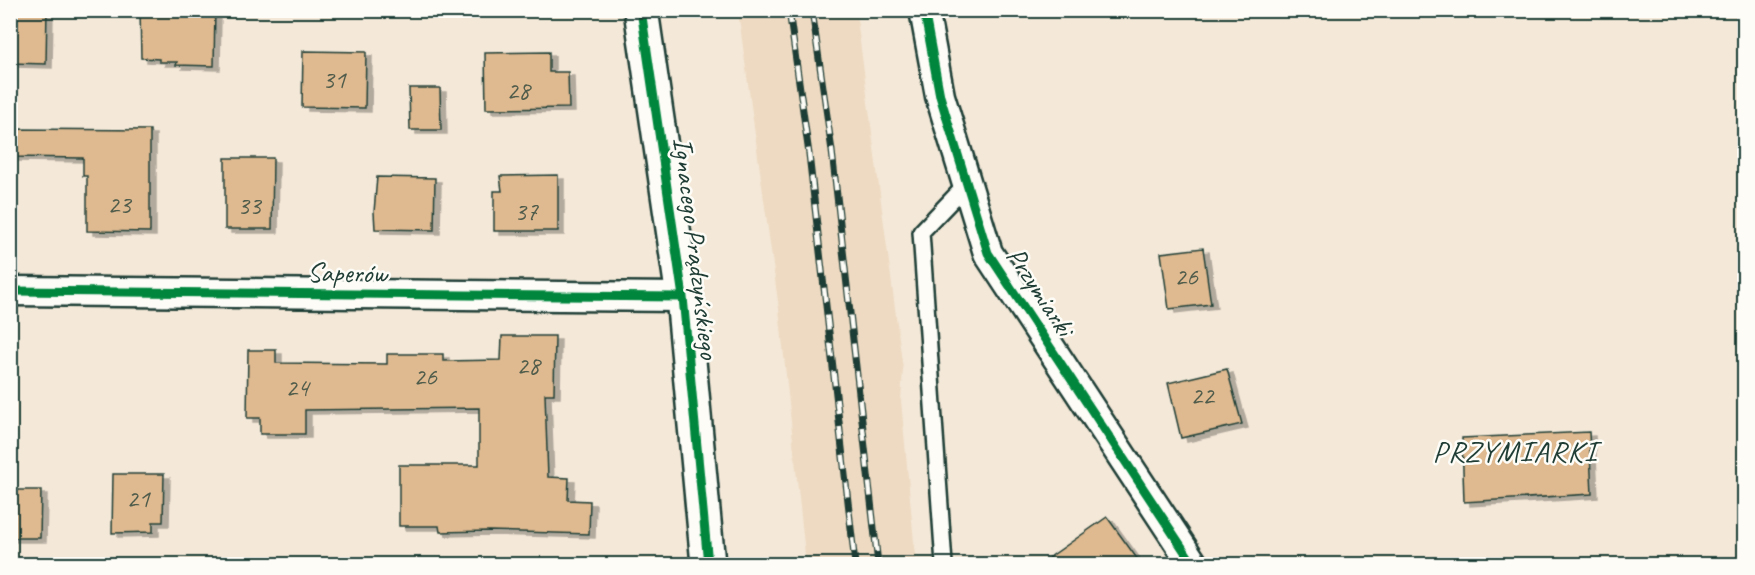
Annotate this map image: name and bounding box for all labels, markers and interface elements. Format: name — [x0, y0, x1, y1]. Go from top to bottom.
house number: 31 — [322, 63, 347, 96]
house number: 28 — [506, 74, 532, 107]
street label: Ignacego Prądzyńskiego — [666, 135, 728, 363]
house number: 23 — [107, 188, 133, 221]
house number: 33 — [237, 189, 263, 222]
house number: 37 — [514, 195, 539, 228]
street label: Przymiarki — [999, 240, 1084, 346]
street label: Saperów — [307, 254, 390, 291]
house number: 26 — [1174, 260, 1199, 293]
house number: 28 — [516, 349, 542, 382]
house number: 26 — [413, 360, 438, 393]
house number: 24 — [285, 371, 311, 404]
house number: 22 — [1190, 379, 1216, 412]
district label: PRZYMIARKI — [1433, 432, 1603, 470]
house number: 21 — [126, 482, 151, 515]

